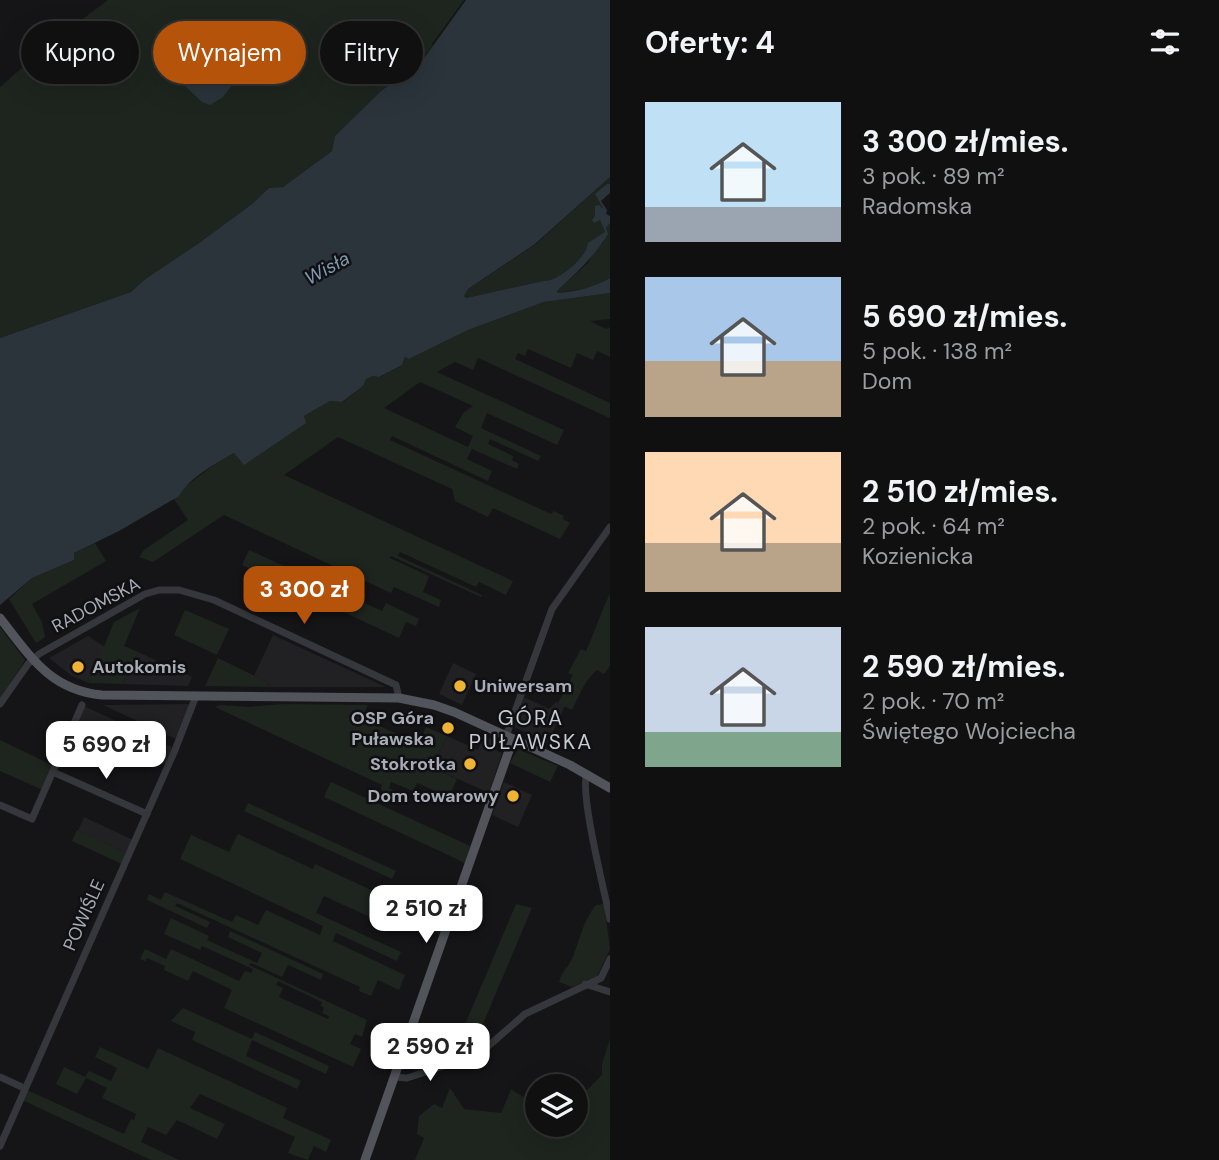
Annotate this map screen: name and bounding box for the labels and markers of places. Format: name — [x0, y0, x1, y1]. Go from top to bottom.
pin: 3 300 zł — [232, 566, 376, 626]
place label: Autokomis — [92, 655, 186, 679]
marker: Autokomis — [70, 659, 86, 675]
place label: Uniwersam — [474, 674, 572, 698]
marker: Uniwersam — [452, 678, 468, 694]
place label: OSP Góra Puławska — [351, 706, 434, 751]
marker: OSP Góra Puławska — [440, 720, 456, 736]
pin: 5 690 zł — [34, 722, 178, 781]
place label: Stokrotka — [370, 752, 456, 776]
marker: Stokrotka — [462, 756, 478, 772]
place label: Dom towarowy — [368, 784, 499, 808]
marker: Dom towarowy — [505, 788, 521, 804]
pin: 2 510 zł — [354, 886, 498, 945]
pin: 2 590 zł — [358, 1024, 502, 1083]

